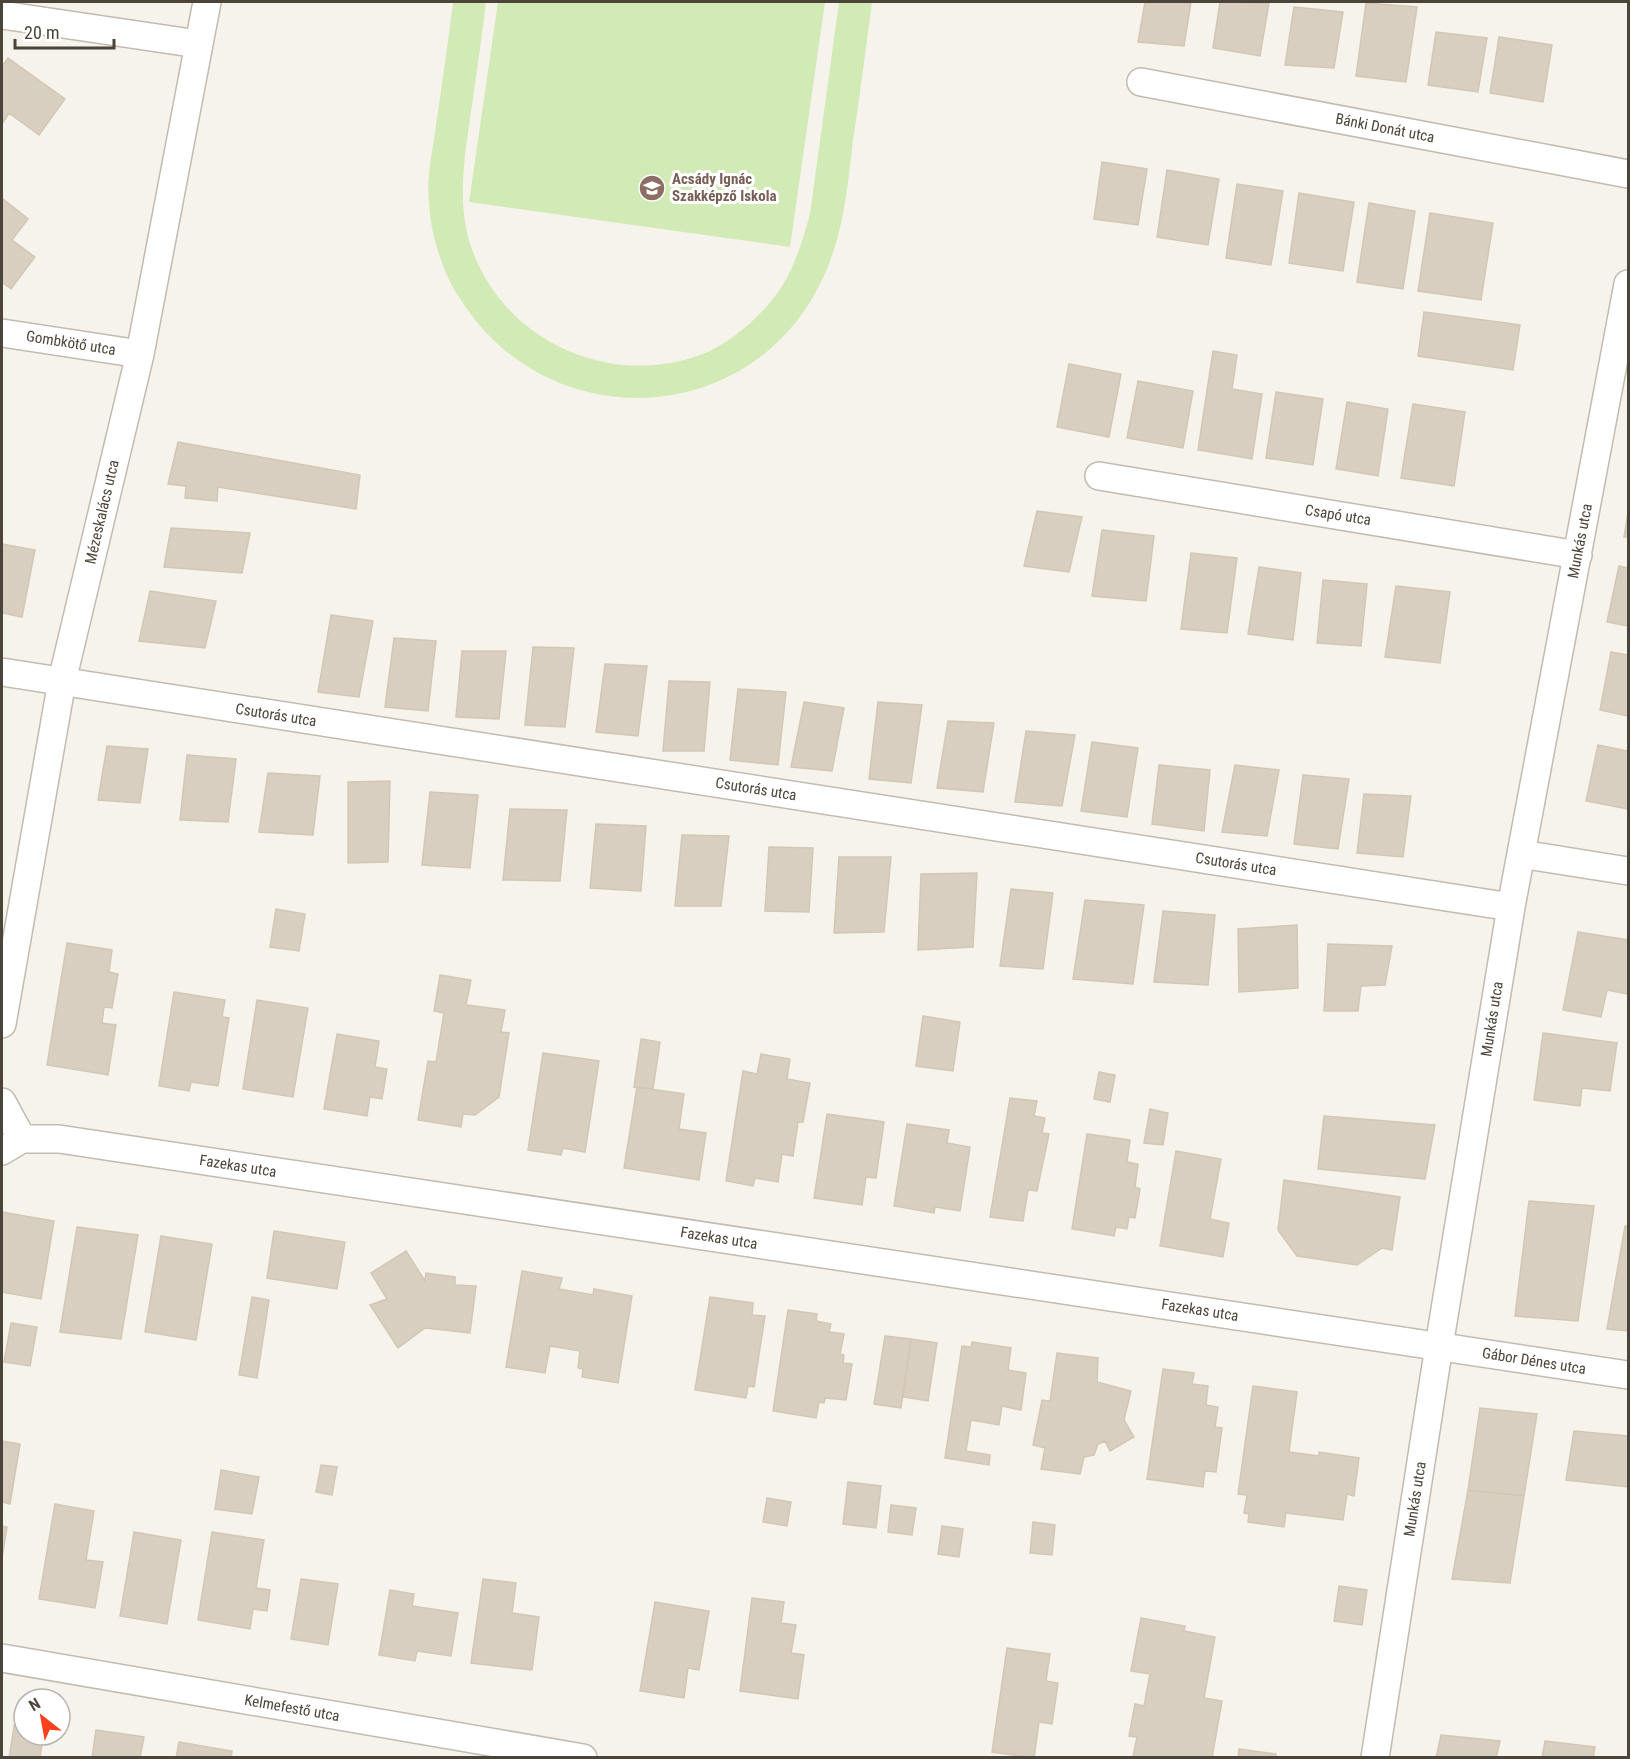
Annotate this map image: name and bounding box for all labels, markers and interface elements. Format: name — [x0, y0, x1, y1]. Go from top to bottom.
scale bar — [15, 12, 114, 50]
text: 20 m — [24, 22, 59, 43]
street label: Bánki Donát utca — [1334, 110, 1436, 146]
place label: Acsády Ignác Szakképző Iskola — [672, 170, 777, 205]
school or university icon: Acsády Ignác Szakképző Iskola — [637, 173, 667, 203]
street label: Gombkötő utca — [25, 327, 117, 359]
street label: Mézeskalács utca — [81, 458, 123, 566]
street label: Csapó utca — [1304, 501, 1372, 529]
street label: Munkás utca — [1564, 502, 1596, 580]
street label: Csutorás utca — [234, 700, 318, 730]
street label: Csutorás utca — [714, 774, 798, 804]
street label: Csutorás utca — [1194, 849, 1278, 879]
street label: Munkás utca — [1477, 980, 1507, 1058]
street label: Fazekas utca — [198, 1151, 278, 1181]
street label: Fazekas utca — [679, 1223, 759, 1253]
street label: Fazekas utca — [1160, 1295, 1240, 1325]
street label: Gábor Dénes utca — [1481, 1344, 1587, 1378]
street label: Munkás utca — [1400, 1460, 1430, 1538]
north arrow — [12, 1687, 72, 1747]
street label: Kelmefestő utca — [243, 1691, 341, 1725]
text: N — [25, 1694, 44, 1715]

